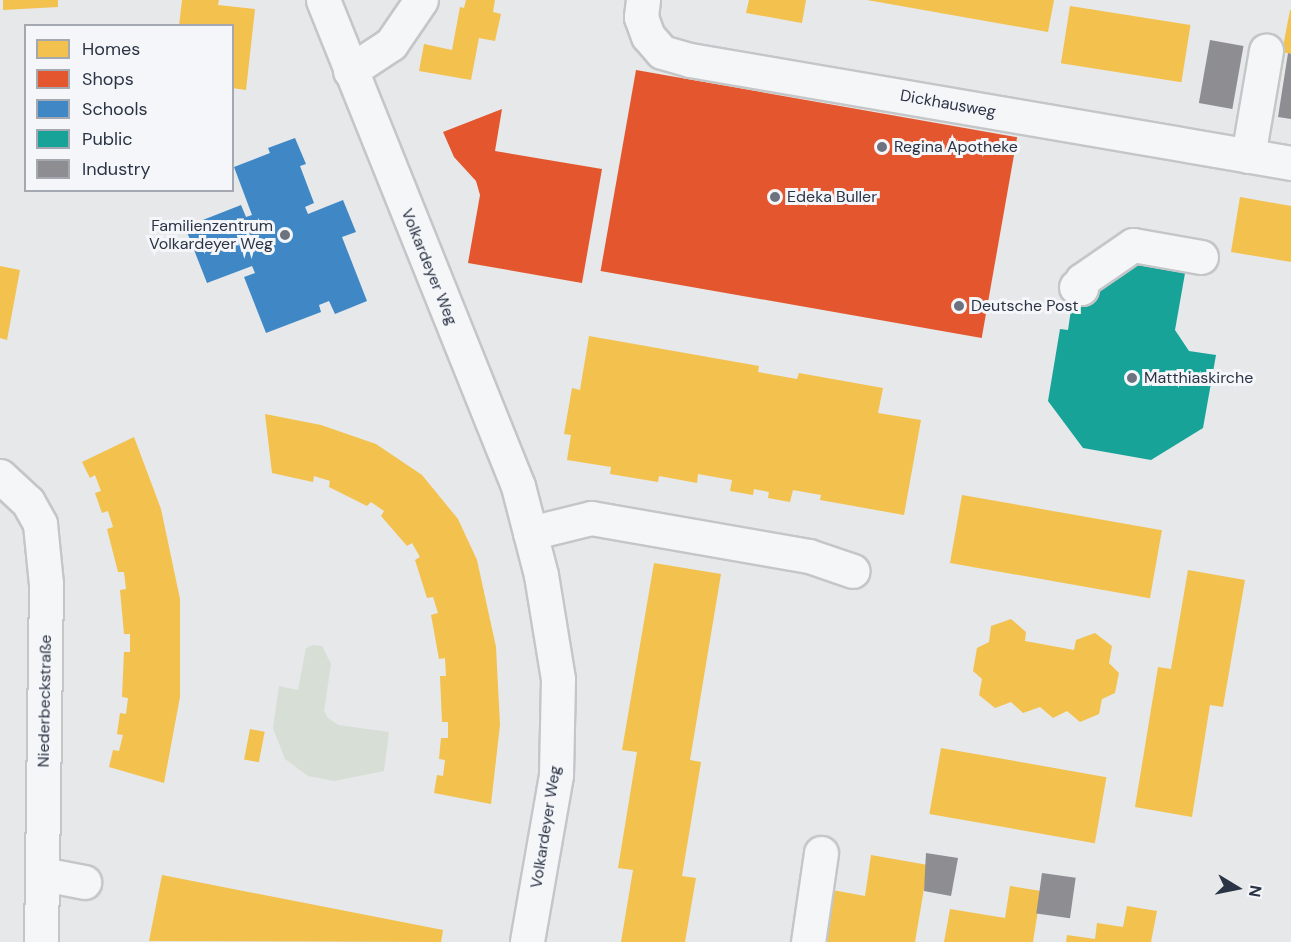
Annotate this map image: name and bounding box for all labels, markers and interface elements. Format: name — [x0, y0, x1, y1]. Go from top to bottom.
legend — [24, 24, 234, 192]
text: Homes — [82, 37, 140, 61]
text: Shops — [82, 67, 134, 91]
street label: Dickhausweg — [899, 86, 997, 122]
text: Schools — [82, 97, 147, 121]
text: Public — [82, 127, 133, 151]
place label: Regina Apotheke — [894, 137, 1018, 157]
marker: Regina Apotheke — [875, 140, 889, 154]
text: Industry — [82, 157, 151, 181]
place label: Edeka Buller — [787, 187, 877, 207]
marker: Edeka Buller — [768, 190, 782, 204]
street label: Volkardeyer Weg — [397, 206, 461, 328]
place label: Familienzentrum Volkardeyer Weg — [149, 216, 273, 254]
marker: Familienzentrum Volkardeyer Weg — [278, 228, 292, 242]
place label: Deutsche Post — [971, 296, 1079, 316]
marker: Deutsche Post — [952, 299, 966, 313]
place label: Matthiaskirche — [1144, 368, 1253, 388]
marker: Matthiaskirche — [1125, 371, 1139, 385]
street label: Niederbeckstraße — [34, 634, 56, 768]
street label: Volkardeyer Weg — [527, 764, 565, 890]
north arrow — [1207, 858, 1267, 918]
text: N — [1244, 884, 1267, 899]

